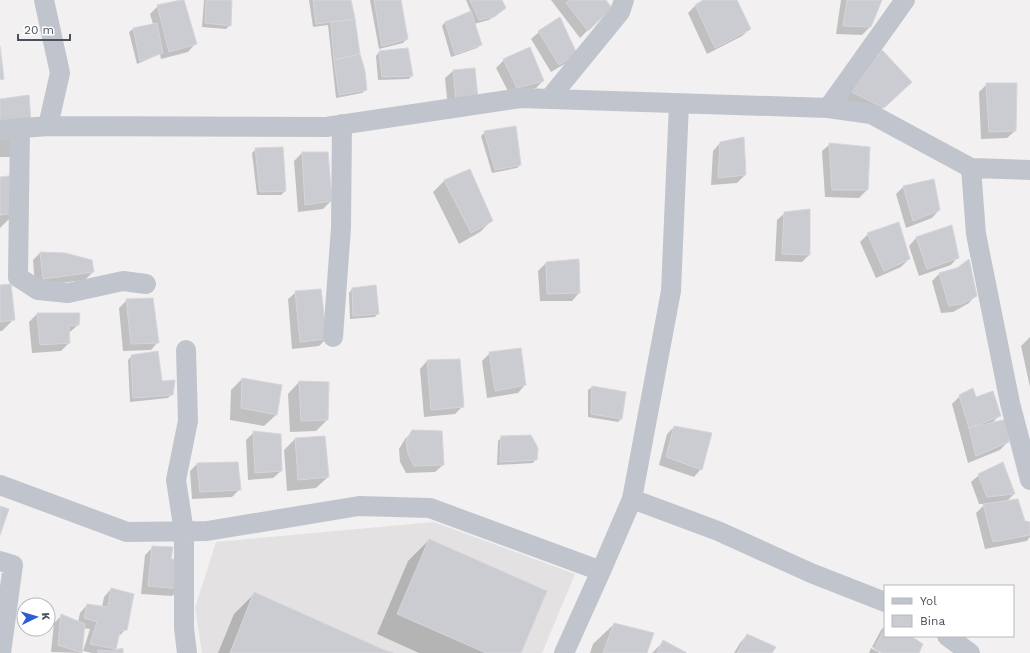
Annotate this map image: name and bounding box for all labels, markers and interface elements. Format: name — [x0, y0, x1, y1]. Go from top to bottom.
scale bar — [18, 16, 70, 42]
text: 20 m — [24, 23, 54, 37]
legend — [884, 585, 1014, 637]
text: Yol — [920, 594, 937, 608]
north arrow — [16, 597, 56, 637]
text: K — [39, 612, 52, 621]
text: Bina — [920, 614, 945, 628]

